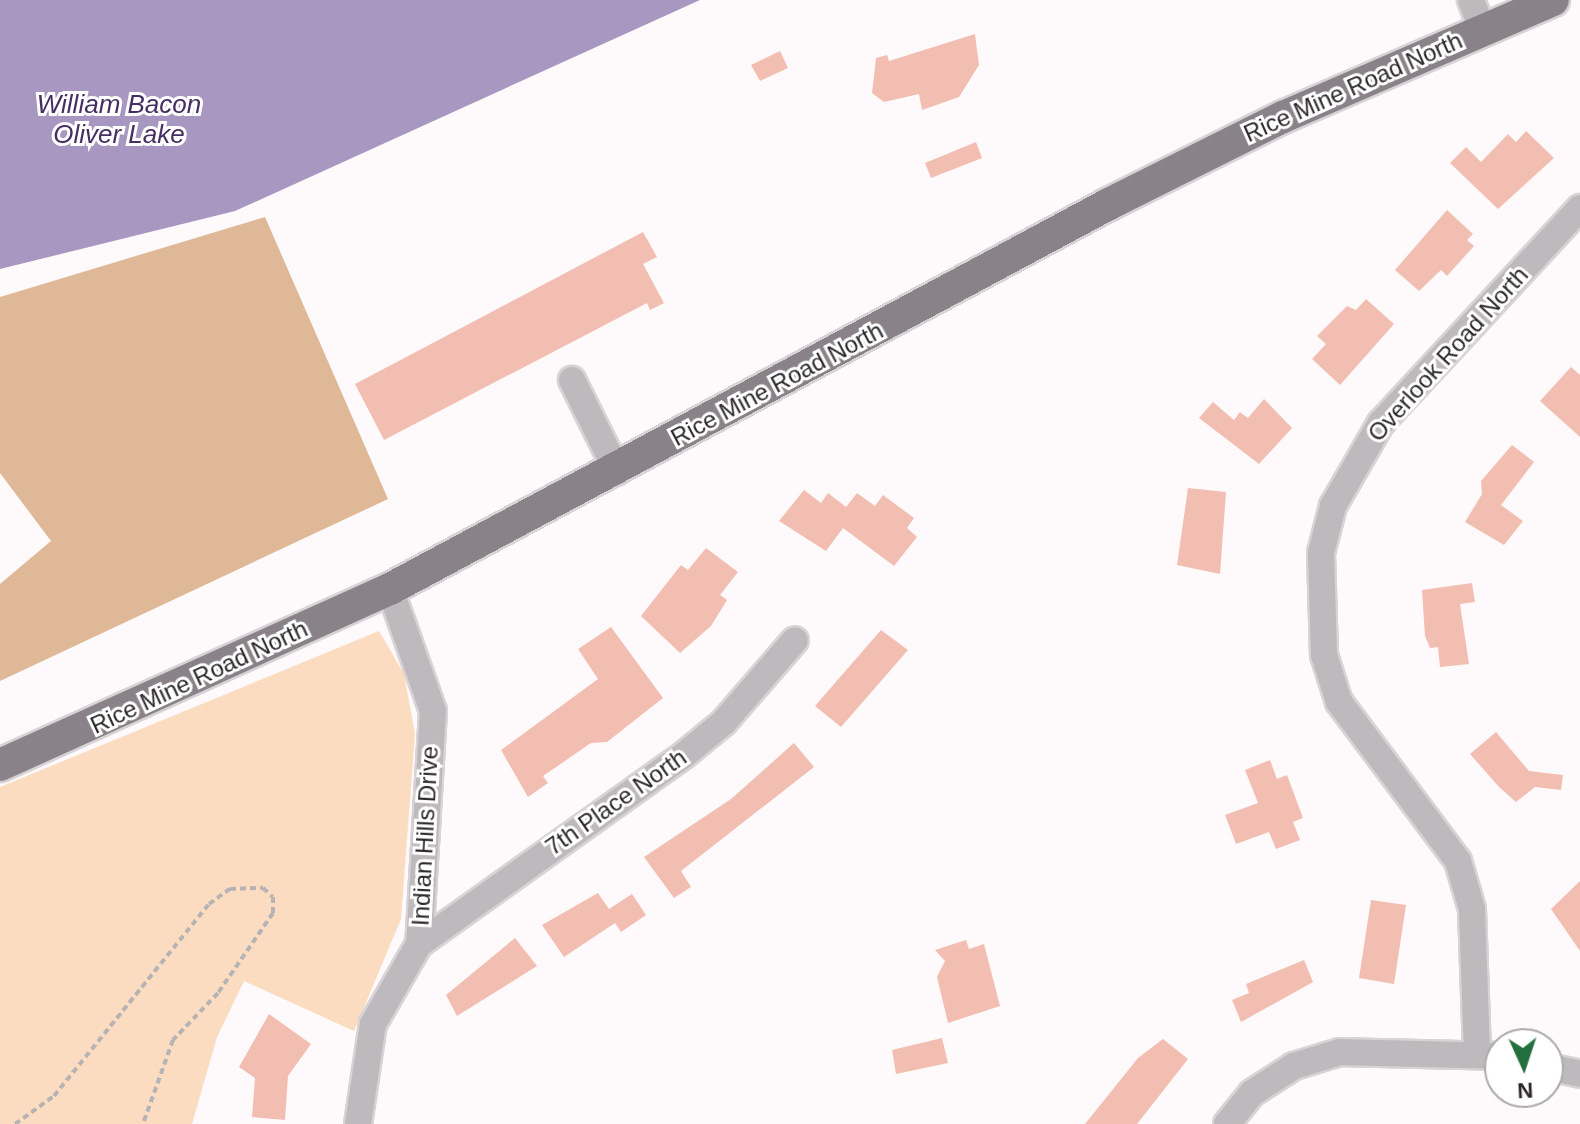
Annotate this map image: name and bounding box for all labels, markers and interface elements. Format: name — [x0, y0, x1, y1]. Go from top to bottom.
street label: Rice Mine Road North — [1239, 26, 1467, 148]
water label: William Bacon Oliver Lake — [37, 89, 201, 150]
street label: Overlook Road North — [1362, 261, 1534, 447]
street label: Rice Mine Road North — [666, 316, 888, 452]
street label: Rice Mine Road North — [86, 614, 312, 740]
street label: 7th Place North — [540, 743, 692, 861]
street label: Indian Hills Drive — [406, 745, 444, 927]
north arrow — [1484, 1028, 1564, 1108]
text: N — [1517, 1078, 1534, 1103]

